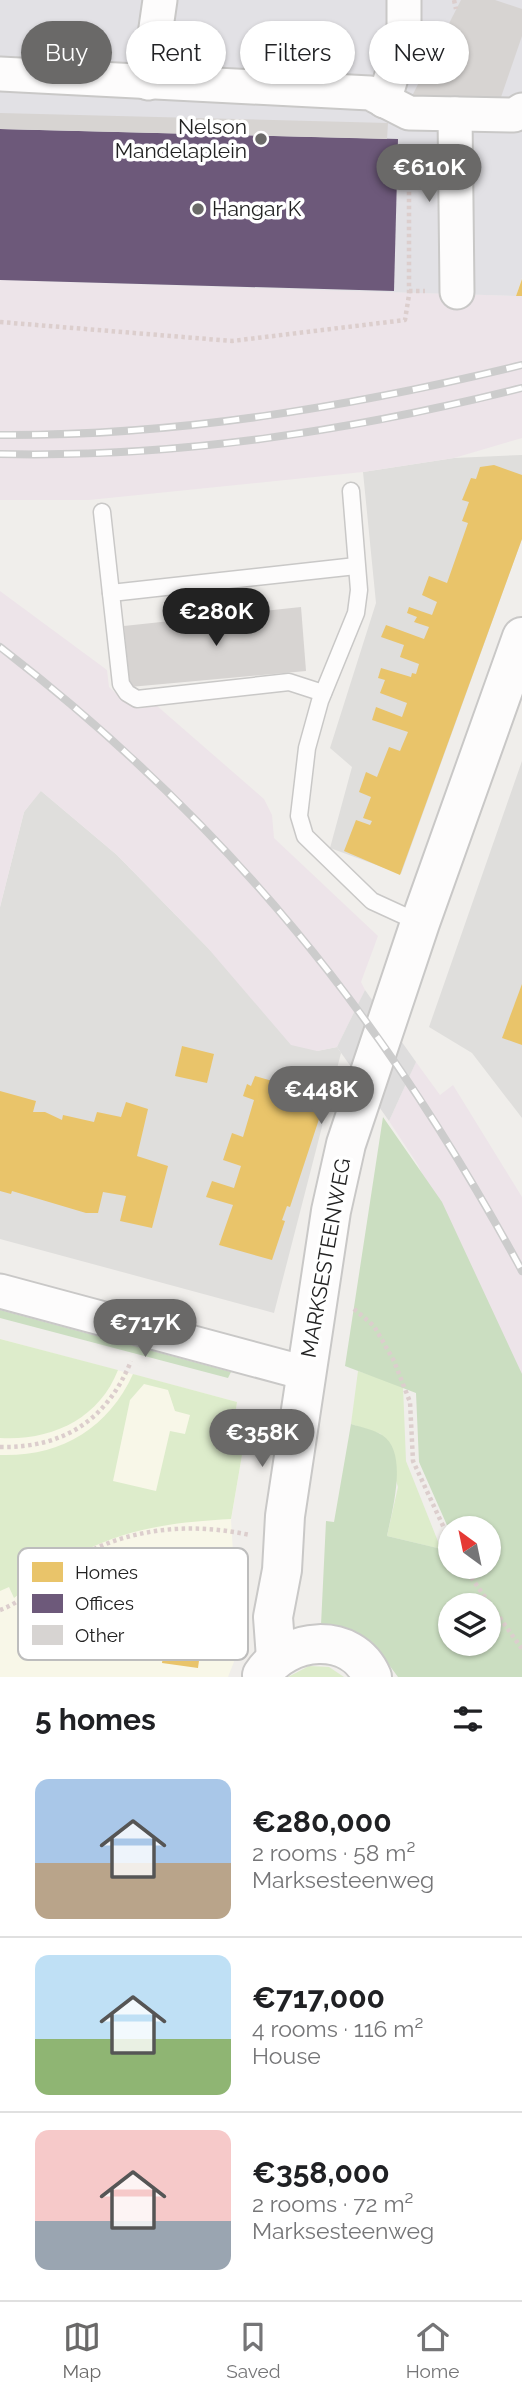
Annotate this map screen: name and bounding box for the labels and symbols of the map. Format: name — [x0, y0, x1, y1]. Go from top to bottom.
place label: Nelson Mandelaplein — [115, 114, 247, 163]
marker: Nelson Mandelaplein — [253, 131, 269, 147]
pin: €610K — [380, 144, 478, 204]
place label: Hangar K — [212, 196, 302, 221]
marker: Hangar K — [190, 201, 206, 217]
pin: €280K — [167, 588, 265, 648]
pin: €448K — [272, 1066, 370, 1126]
street label: MARKSESTEENWEG — [296, 1156, 355, 1360]
pin: €717K — [96, 1300, 194, 1359]
pin: €358K — [213, 1410, 311, 1469]
north arrow — [438, 1516, 500, 1578]
legend — [18, 1548, 248, 1660]
text: Homes — [75, 1561, 138, 1583]
text: Offices — [75, 1592, 134, 1614]
text: Other — [75, 1624, 125, 1646]

